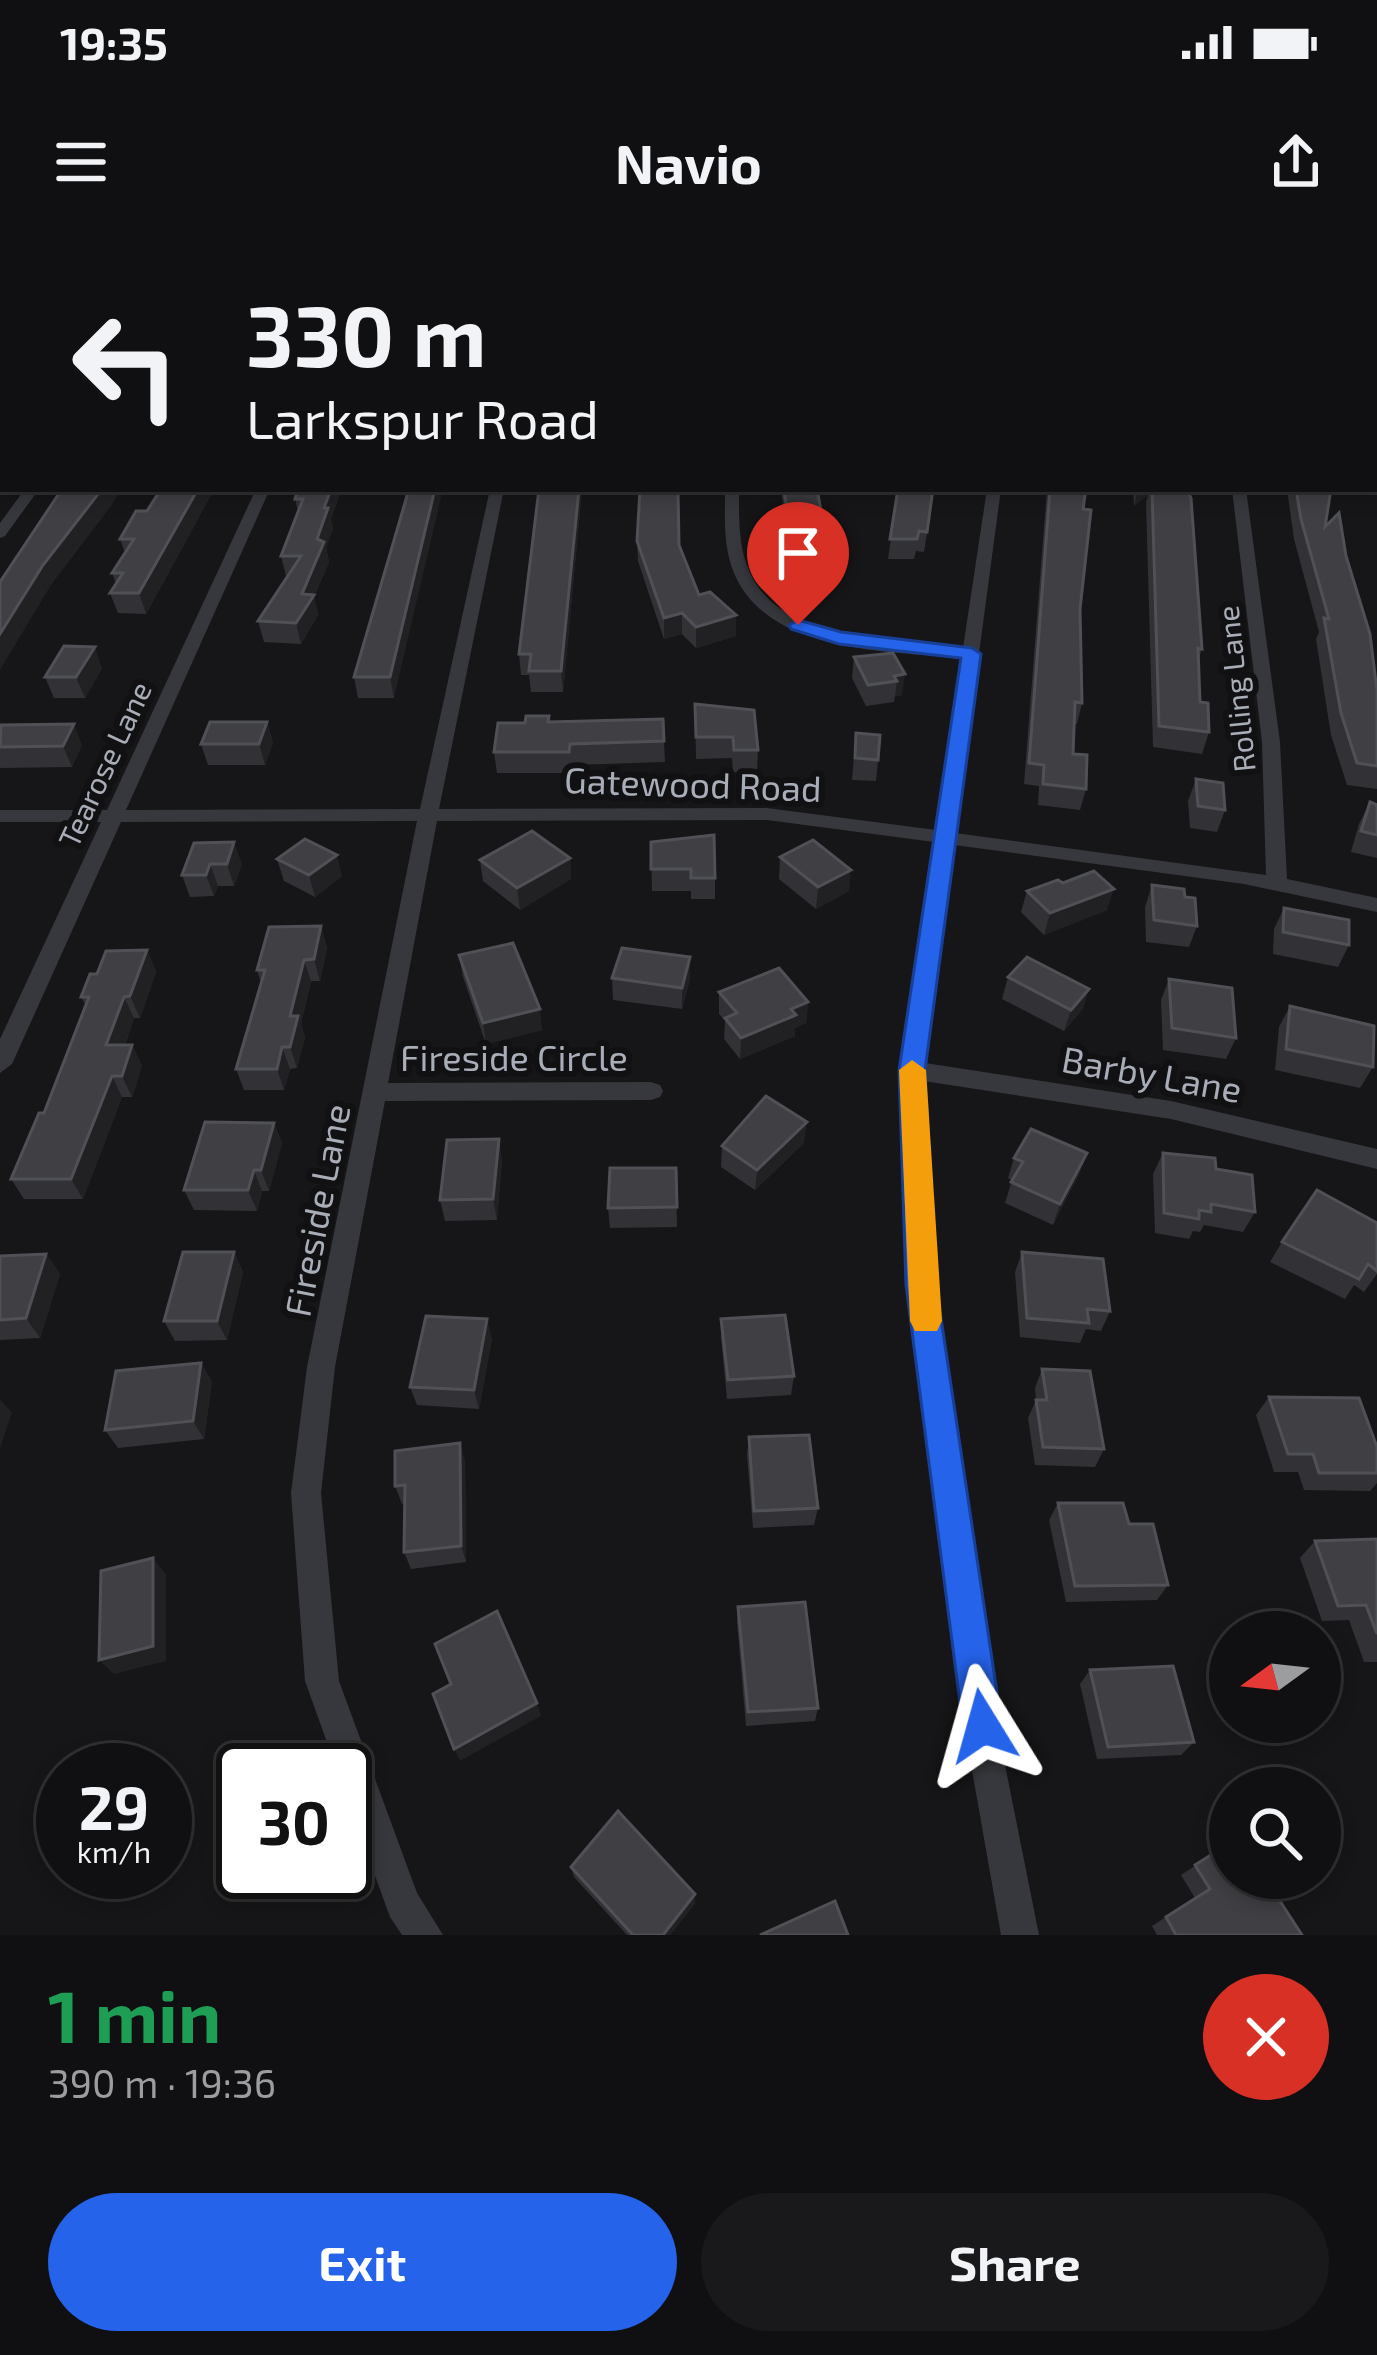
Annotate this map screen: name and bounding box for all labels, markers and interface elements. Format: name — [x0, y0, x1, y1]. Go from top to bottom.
text: 19:35 — [60, 15, 168, 69]
icon: menu — [48, 129, 114, 195]
icon: share — [1263, 129, 1329, 195]
text: Navio — [615, 130, 762, 195]
text: 330 m — [246, 283, 486, 384]
icon: left — [48, 288, 204, 444]
text: Larkspur Road — [246, 385, 599, 450]
pin — [747, 502, 849, 625]
icon: arrive — [765, 520, 831, 586]
street label: Rolling Lane — [1208, 604, 1262, 774]
street label: Tearose Lane — [50, 675, 158, 853]
street label: Gatewood Road — [564, 757, 822, 809]
street label: Fireside Circle — [400, 1035, 628, 1078]
street label: Barby Lane — [1059, 1036, 1245, 1110]
street label: Fireside Lane — [274, 1100, 358, 1320]
north arrow — [1209, 1611, 1341, 1743]
map controls — [1209, 1611, 1341, 1899]
position arrow — [920, 1663, 1046, 1789]
speed limit sign: 30 — [216, 1743, 372, 1899]
button: search — [1209, 1767, 1341, 1899]
text: 29 — [79, 1770, 149, 1842]
text: km/h — [77, 1833, 151, 1869]
text: 1 min — [48, 1971, 221, 2057]
button: close — [1203, 1974, 1329, 2100]
text: 390 m · 19:36 — [48, 2059, 276, 2106]
button: Exit — [48, 2193, 677, 2331]
button: Share — [701, 2193, 1329, 2331]

